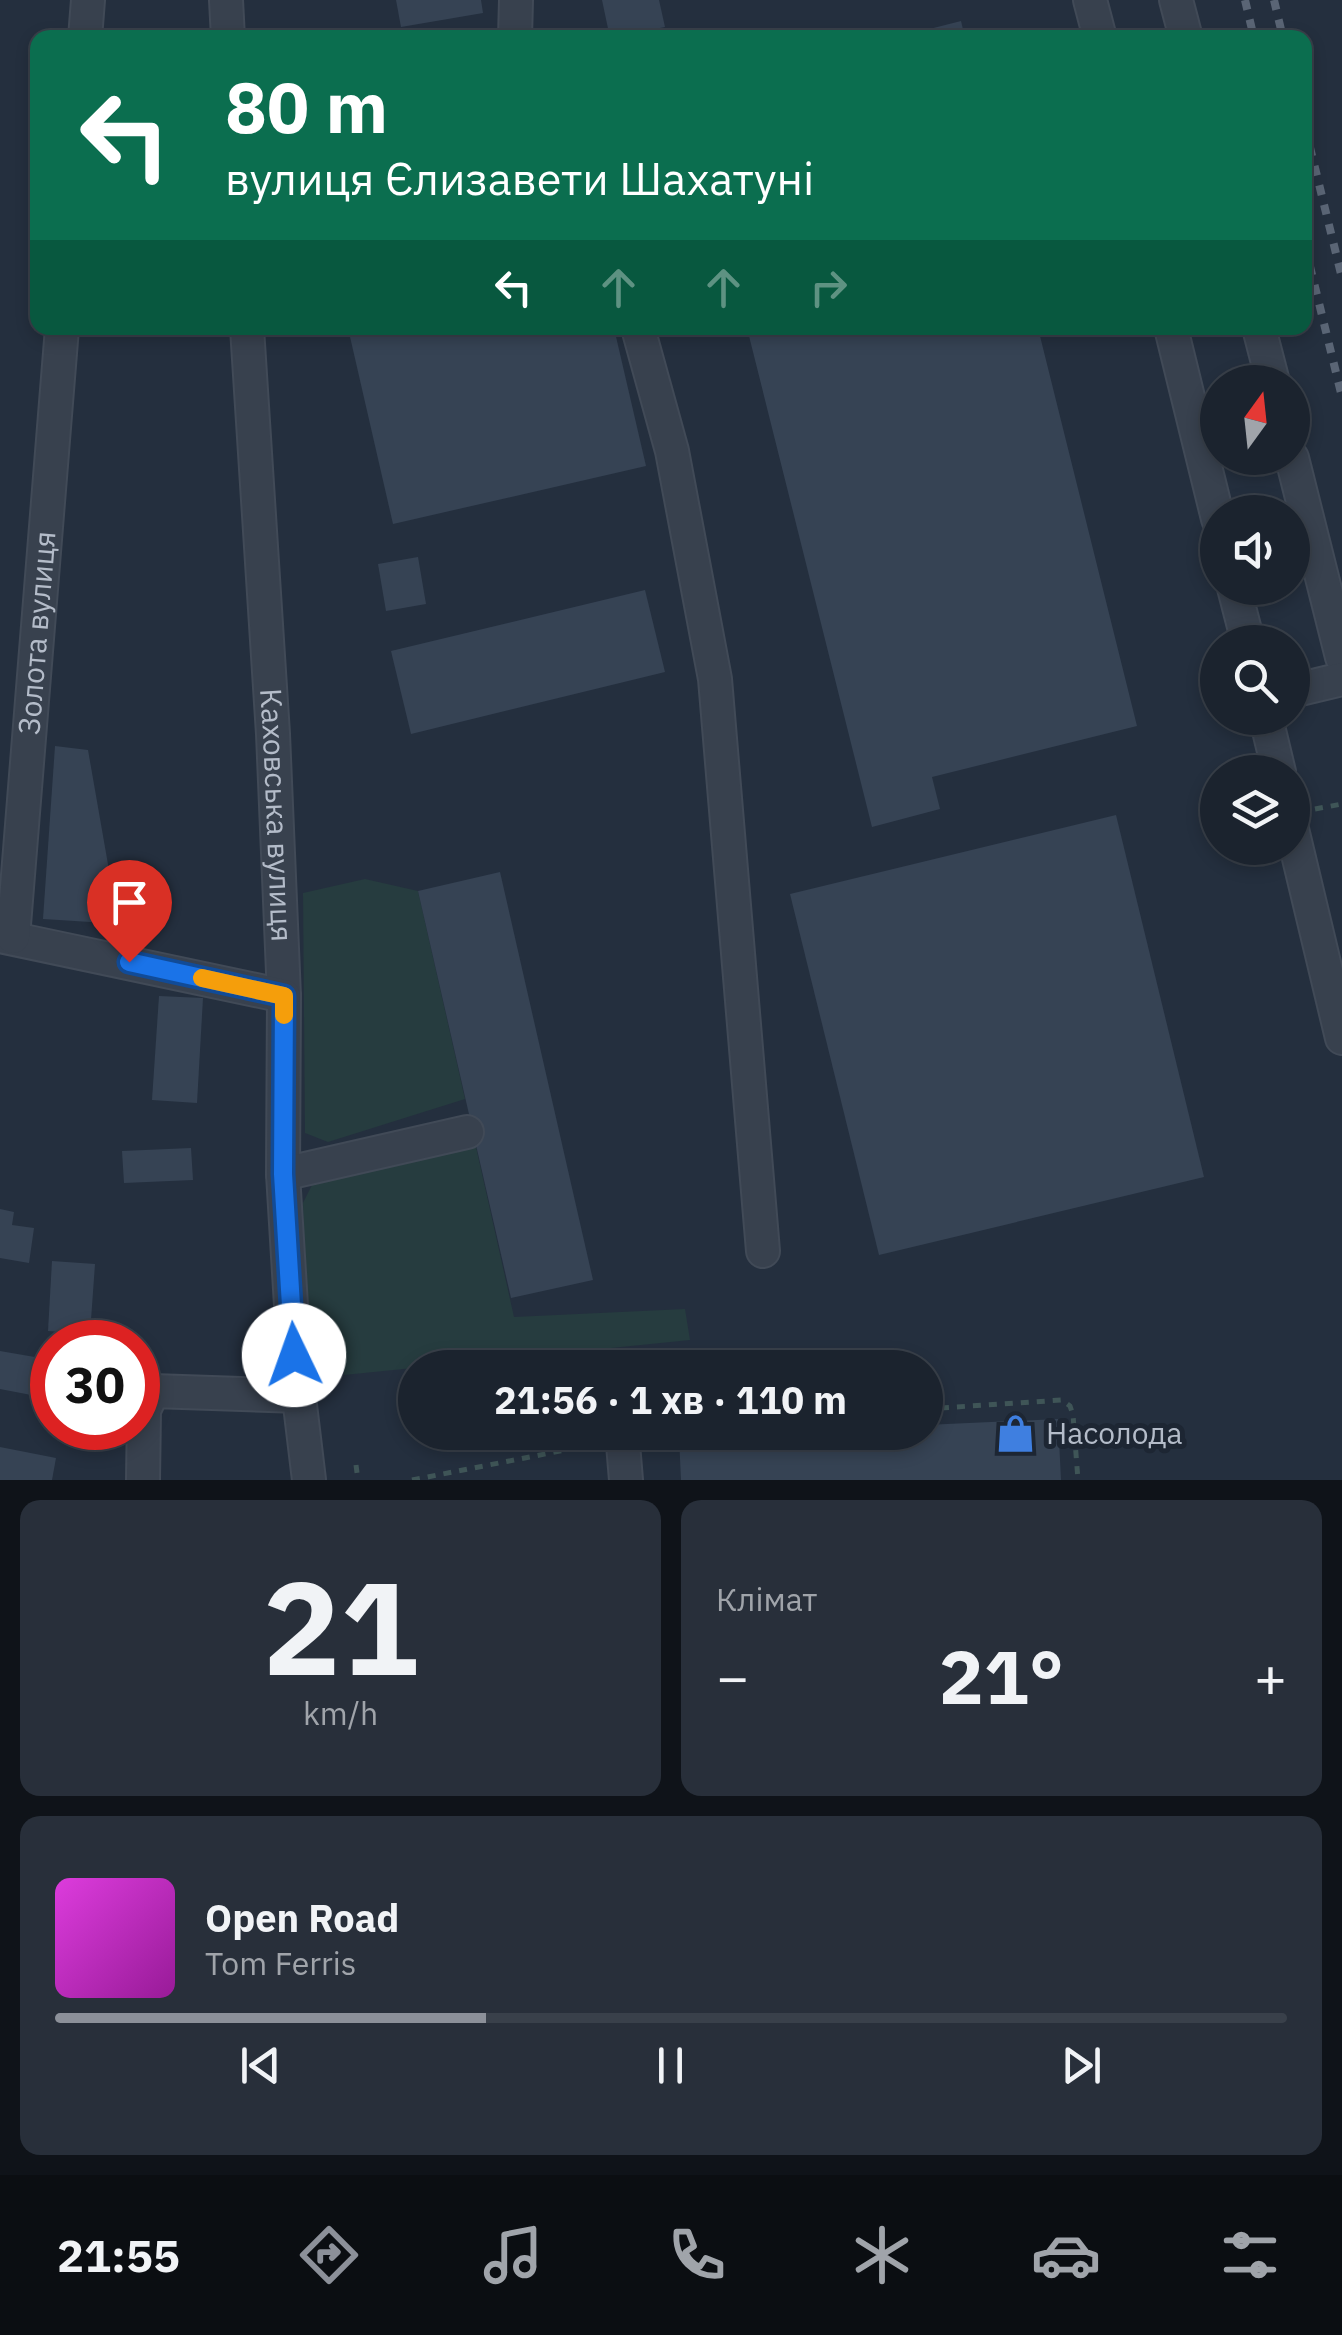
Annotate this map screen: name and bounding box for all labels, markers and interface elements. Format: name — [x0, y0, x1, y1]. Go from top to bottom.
text: 80 m — [225, 61, 388, 152]
icon: left — [60, 70, 190, 200]
text: вулиця Єлизавети Шахатуні — [225, 149, 814, 207]
icon: left — [486, 260, 541, 315]
icon: ahead — [591, 260, 646, 315]
icon: ahead — [696, 260, 751, 315]
icon: right — [801, 260, 856, 315]
north arrow — [1200, 365, 1310, 475]
map controls — [1200, 365, 1310, 865]
button: sound — [1200, 495, 1310, 605]
street label: Золота вулиця — [8, 529, 64, 736]
button: search — [1200, 625, 1310, 735]
street label: Каховська вулиця — [252, 687, 303, 943]
button: layers — [1200, 755, 1310, 865]
pin — [87, 860, 172, 963]
icon: arrive — [102, 875, 157, 930]
position arrow — [242, 1303, 346, 1407]
speed limit sign: 30 — [30, 1320, 160, 1450]
text: 21:56 · 1 хв · 110 m — [494, 1375, 847, 1424]
shop icon: Насолода — [995, 1413, 1037, 1455]
place label: Насолода — [1046, 1413, 1182, 1452]
text: 21 — [262, 1542, 419, 1711]
text: Клімат — [716, 1578, 817, 1620]
text: 21° — [939, 1627, 1064, 1725]
text: − — [716, 1641, 749, 1712]
text: + — [1254, 1641, 1287, 1712]
text: km/h — [303, 1692, 378, 1734]
text: Open Road — [205, 1893, 399, 1942]
text: Tom Ferris — [205, 1942, 356, 1984]
icon: previous — [233, 2038, 288, 2093]
icon: pause — [643, 2038, 698, 2093]
icon: next — [1054, 2038, 1109, 2093]
icon: directions — [294, 2220, 364, 2290]
icon: music — [478, 2220, 548, 2290]
icon: phone — [662, 2220, 732, 2290]
icon: climate — [847, 2220, 917, 2290]
icon: car — [1031, 2220, 1101, 2290]
icon: filters — [1215, 2220, 1285, 2290]
text: 21:55 — [57, 2226, 180, 2284]

